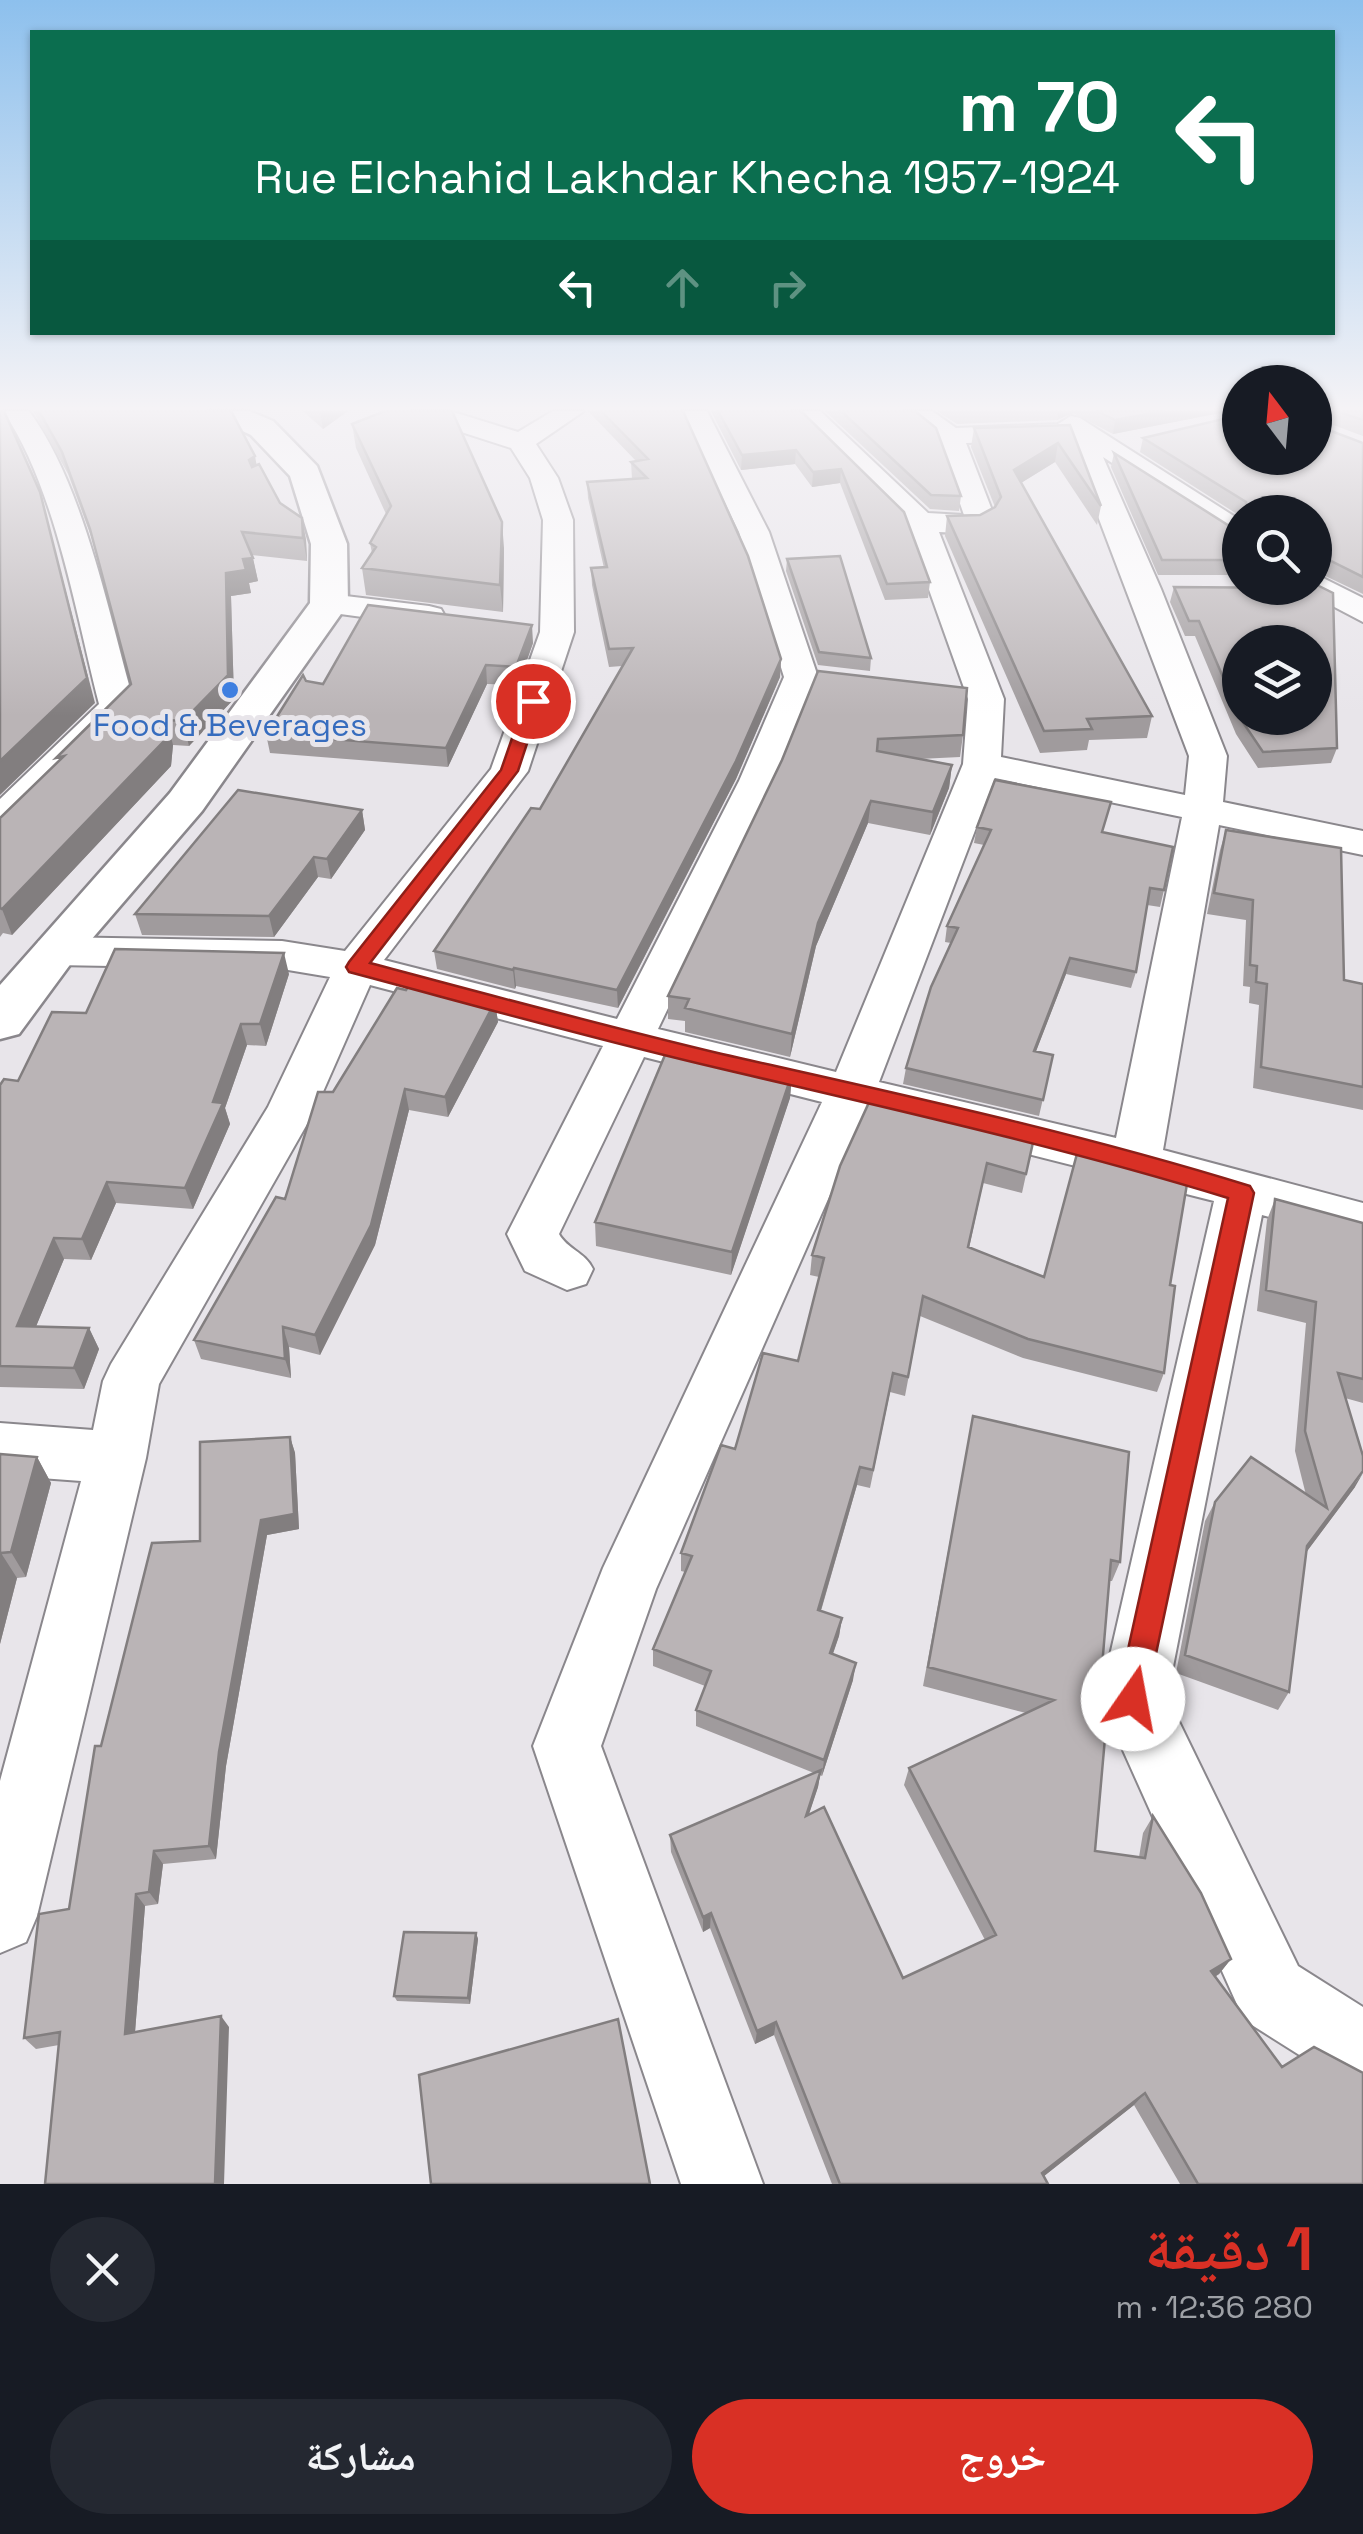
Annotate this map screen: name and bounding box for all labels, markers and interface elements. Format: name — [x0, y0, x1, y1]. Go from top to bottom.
text: 70 m — [959, 62, 1120, 151]
icon: left — [1155, 70, 1285, 200]
text: Rue Elchahid Lakhdar Khecha 1957-1924 — [254, 149, 1120, 206]
icon: left — [550, 260, 605, 315]
icon: ahead — [655, 260, 710, 315]
icon: right — [760, 260, 815, 315]
north arrow — [1222, 365, 1332, 475]
map controls — [1222, 365, 1332, 735]
button: search — [1222, 495, 1332, 605]
button: layers — [1222, 625, 1332, 735]
pin — [491, 659, 576, 744]
icon: arrive — [506, 674, 561, 729]
marker: Food & Beverages — [219, 679, 241, 701]
place label: Food & Beverages — [93, 705, 367, 745]
position arrow — [1081, 1647, 1185, 1751]
text: 1 دقيقة — [1145, 2211, 1313, 2288]
button: close — [50, 2217, 155, 2322]
text: 280 m · 12:36 — [1115, 2287, 1313, 2327]
button: مشاركة — [50, 2399, 672, 2514]
button: خروج — [692, 2399, 1313, 2514]

